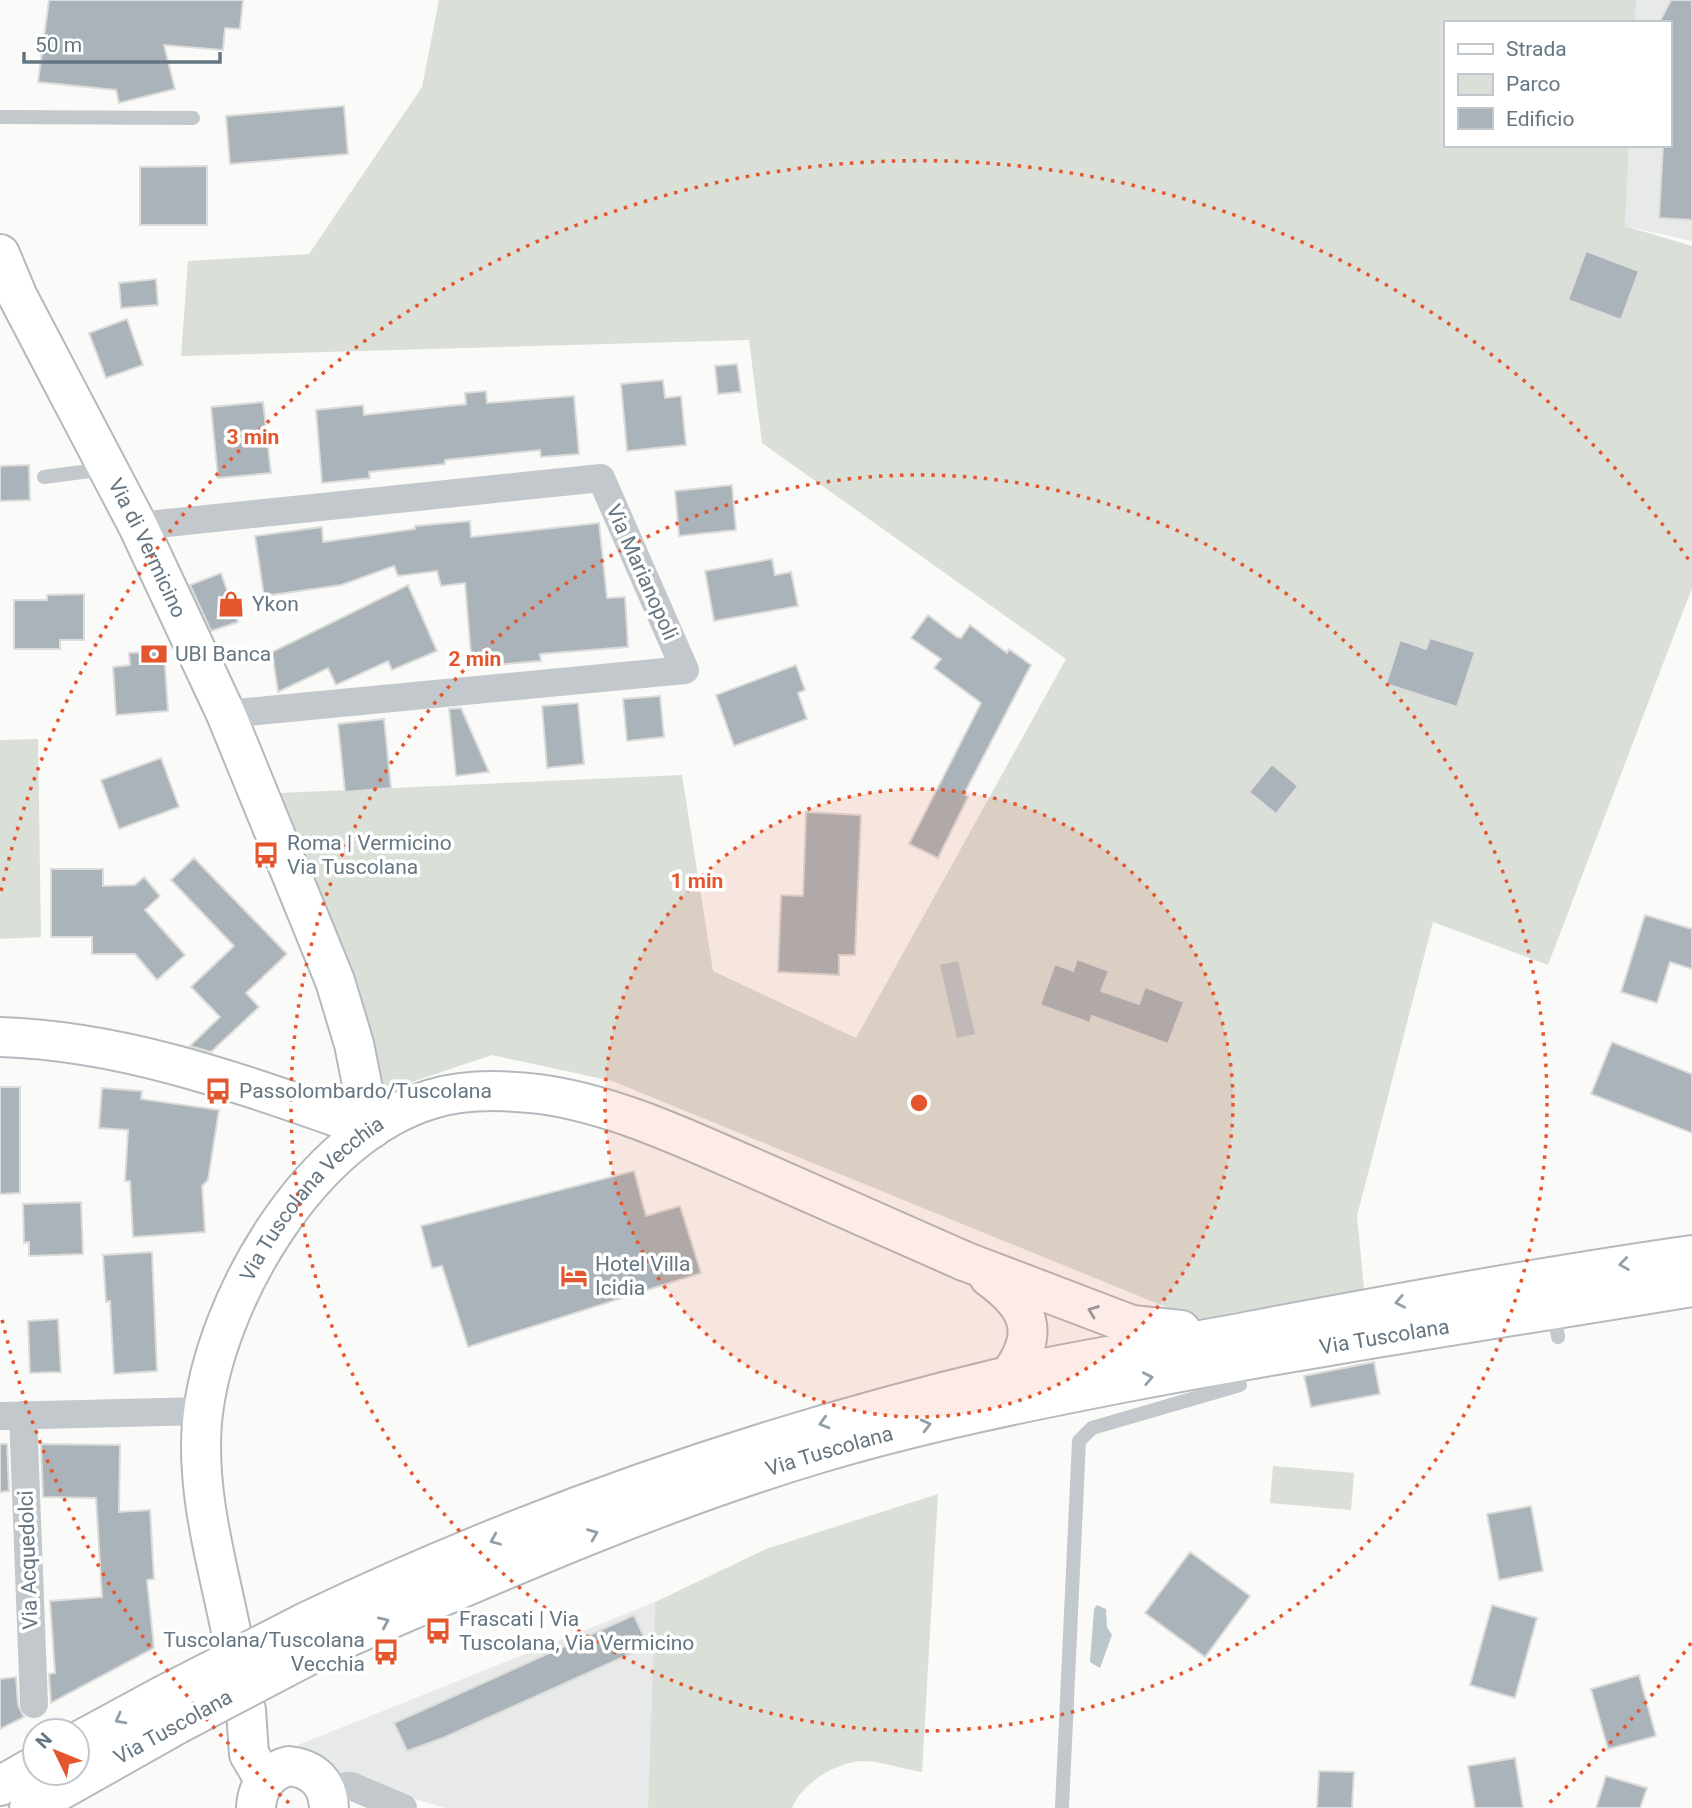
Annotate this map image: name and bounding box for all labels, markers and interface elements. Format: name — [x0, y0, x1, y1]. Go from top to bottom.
scale bar — [24, 21, 220, 65]
legend — [1444, 21, 1671, 147]
text: 50 m — [35, 33, 82, 57]
text: Strada — [1506, 37, 1567, 61]
text: Parco — [1506, 72, 1560, 96]
text: Edificio — [1506, 107, 1574, 131]
text: 3 min — [227, 425, 279, 449]
street label: Via di Vermicino — [103, 474, 191, 621]
street label: Via Marianopoli — [601, 500, 683, 644]
shop icon: Ykon — [216, 589, 246, 619]
place label: Ykon — [252, 592, 299, 616]
bank icon: UBI Banca — [139, 639, 169, 669]
place label: UBI Banca — [175, 642, 271, 666]
text: 2 min — [449, 647, 501, 671]
place label: Roma | Vermicino Via Tuscolana — [287, 831, 452, 879]
bus stop icon: Roma | Vermicino Via Tuscolana — [251, 840, 281, 870]
text: 1 min — [671, 869, 723, 893]
bus stop icon: Passolombardo/Tuscolana — [203, 1076, 233, 1106]
place label: Passolombardo/Tuscolana — [239, 1079, 492, 1103]
centre of rings — [907, 1091, 931, 1115]
street label: Via Tuscolana Vecchia — [235, 1112, 388, 1285]
place label: Hotel Villa Icidia — [595, 1252, 690, 1300]
one-way arrow — [1619, 1257, 1630, 1272]
hotel icon: Hotel Villa Icidia — [559, 1261, 589, 1291]
one-way arrow — [1394, 1294, 1406, 1309]
one-way arrow — [1088, 1305, 1100, 1319]
street label: Via Tuscolana — [1318, 1314, 1451, 1359]
one-way arrow — [1142, 1372, 1154, 1387]
one-way arrow — [819, 1415, 831, 1430]
one-way arrow — [919, 1419, 931, 1433]
street label: Via Tuscolana — [763, 1421, 895, 1481]
street label: Via Acquedolci — [14, 1490, 42, 1630]
one-way arrow — [587, 1528, 599, 1542]
one-way arrow — [489, 1532, 502, 1546]
place label: Frascati | Via Tuscolana, Via Vermicino — [459, 1607, 694, 1655]
one-way arrow — [376, 1616, 389, 1630]
bus stop icon: Frascati | Via Tuscolana, Via Vermicino — [423, 1616, 453, 1646]
place label: Tuscolana/Tuscolana Vecchia — [163, 1628, 365, 1676]
bus stop icon: Tuscolana/Tuscolana Vecchia — [371, 1637, 401, 1667]
street label: Via Tuscolana — [110, 1685, 236, 1769]
one-way arrow — [114, 1711, 127, 1724]
north arrow — [21, 1717, 91, 1787]
text: N — [31, 1728, 57, 1753]

